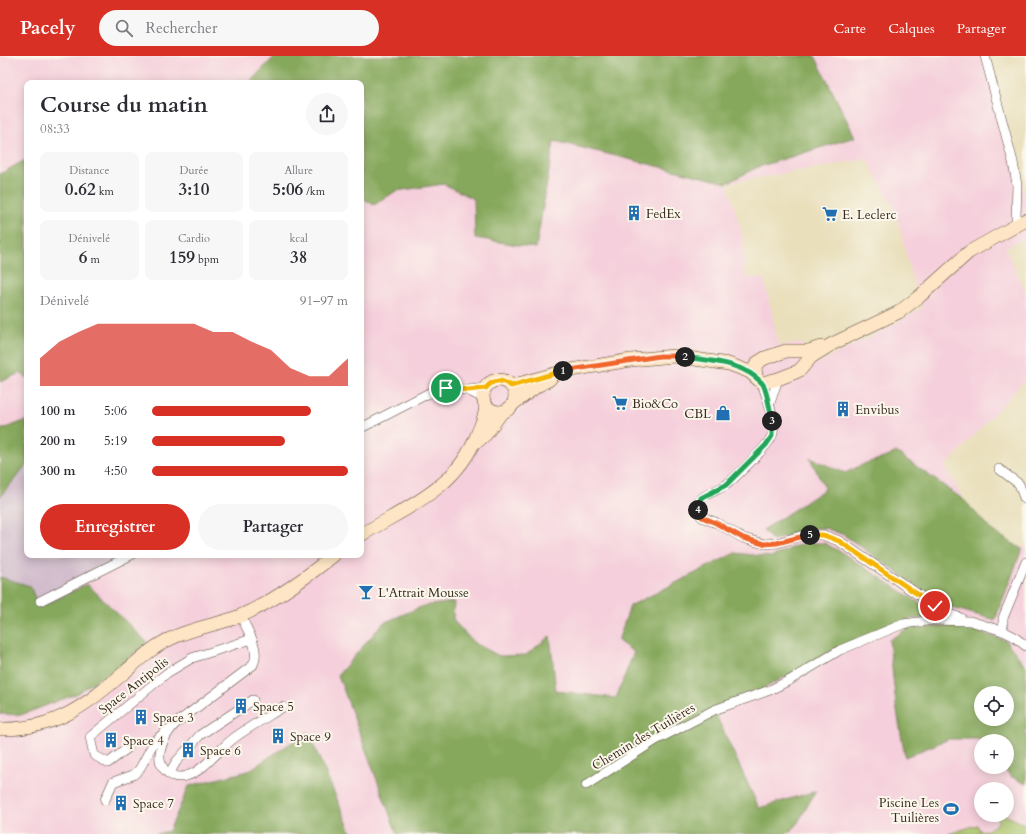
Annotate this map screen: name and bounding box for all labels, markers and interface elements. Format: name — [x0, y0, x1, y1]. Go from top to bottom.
search box — [99, 10, 379, 46]
text: Pacely — [20, 15, 75, 41]
icon: search — [113, 17, 135, 39]
text: Rechercher — [145, 18, 217, 38]
text: Carte — [834, 19, 866, 38]
text: Calques — [888, 19, 935, 38]
text: Partager — [957, 19, 1006, 38]
text: Course du matin — [40, 90, 208, 120]
button: share — [306, 93, 348, 135]
text: 08:33 — [40, 120, 70, 138]
text: Distance — [69, 163, 109, 178]
text: Durée — [180, 163, 208, 178]
text: Allure — [284, 163, 313, 178]
text: 0.62 — [65, 178, 96, 201]
text: 3:10 — [178, 178, 210, 201]
text: 5:06 — [272, 178, 303, 201]
text: km — [96, 184, 114, 199]
text: /km — [303, 184, 325, 199]
building icon: FedEx — [625, 204, 643, 222]
place label: FedEx — [646, 205, 681, 223]
supermarket icon: E. Leclerc — [821, 205, 839, 223]
place label: E. Leclerc — [842, 206, 896, 224]
text: Dénivelé — [69, 231, 110, 246]
text: Cardio — [178, 231, 210, 246]
text: kcal — [289, 231, 308, 246]
text: 6 — [79, 246, 88, 269]
text: 159 — [169, 246, 195, 269]
text: 38 — [290, 246, 307, 269]
text: m — [88, 252, 100, 267]
text: bpm — [195, 252, 219, 267]
text: Dénivelé — [40, 292, 89, 310]
text: 91–97 m — [300, 292, 348, 310]
pin: 2 — [675, 347, 695, 367]
text: 2 — [682, 349, 688, 364]
pin: 1 — [553, 361, 573, 381]
text: 1 — [560, 363, 566, 378]
pin — [429, 371, 463, 405]
icon: arrive — [435, 377, 457, 399]
supermarket icon: Bio&Co — [611, 394, 629, 412]
place label: Bio&Co — [632, 395, 678, 413]
building icon: Envibus — [834, 400, 852, 418]
place label: Envibus — [855, 401, 899, 419]
text: 100 m — [40, 402, 75, 420]
text: 5:06 — [104, 402, 127, 420]
shop icon: CBL — [714, 404, 732, 422]
place label: CBL — [684, 405, 711, 423]
pin: 3 — [762, 411, 782, 431]
text: 3 — [769, 413, 775, 428]
text: 200 m — [40, 432, 75, 450]
text: 5:19 — [104, 432, 127, 450]
text: 300 m — [40, 462, 75, 480]
text: 4:50 — [104, 462, 127, 480]
pin: 4 — [688, 500, 708, 520]
text: 4 — [695, 502, 701, 517]
button: Enregistrer — [40, 504, 190, 550]
button: Partager — [198, 504, 348, 550]
pin: 5 — [800, 525, 820, 545]
text: 5 — [807, 527, 813, 542]
bar icon: L'Attrait Mousse — [357, 583, 375, 601]
place label: L'Attrait Mousse — [378, 584, 469, 602]
pin — [918, 589, 952, 623]
icon: check — [924, 595, 946, 617]
street label: Space Antipolis — [95, 653, 172, 719]
map controls — [974, 686, 1014, 822]
button: locate — [974, 686, 1014, 726]
building icon: Space 5 — [232, 697, 250, 715]
place label: Space 5 — [253, 698, 294, 716]
street label: Chemin des Tuilières — [589, 699, 698, 775]
building icon: Space 3 — [132, 708, 150, 726]
place label: Space 3 — [153, 709, 194, 727]
building icon: Space 9 — [269, 727, 287, 745]
place label: Space 9 — [290, 728, 331, 746]
building icon: Space 4 — [102, 731, 120, 749]
place label: Space 4 — [123, 732, 164, 750]
button: + — [974, 734, 1014, 774]
building icon: Space 6 — [179, 741, 197, 759]
place label: Space 6 — [200, 742, 241, 760]
button: − — [974, 782, 1014, 822]
building icon: Space 7 — [112, 794, 130, 812]
place label: Piscine Les Tuilières — [879, 794, 939, 827]
place label: Space 7 — [133, 795, 174, 813]
sports icon: Piscine Les Tuilières — [942, 800, 960, 818]

